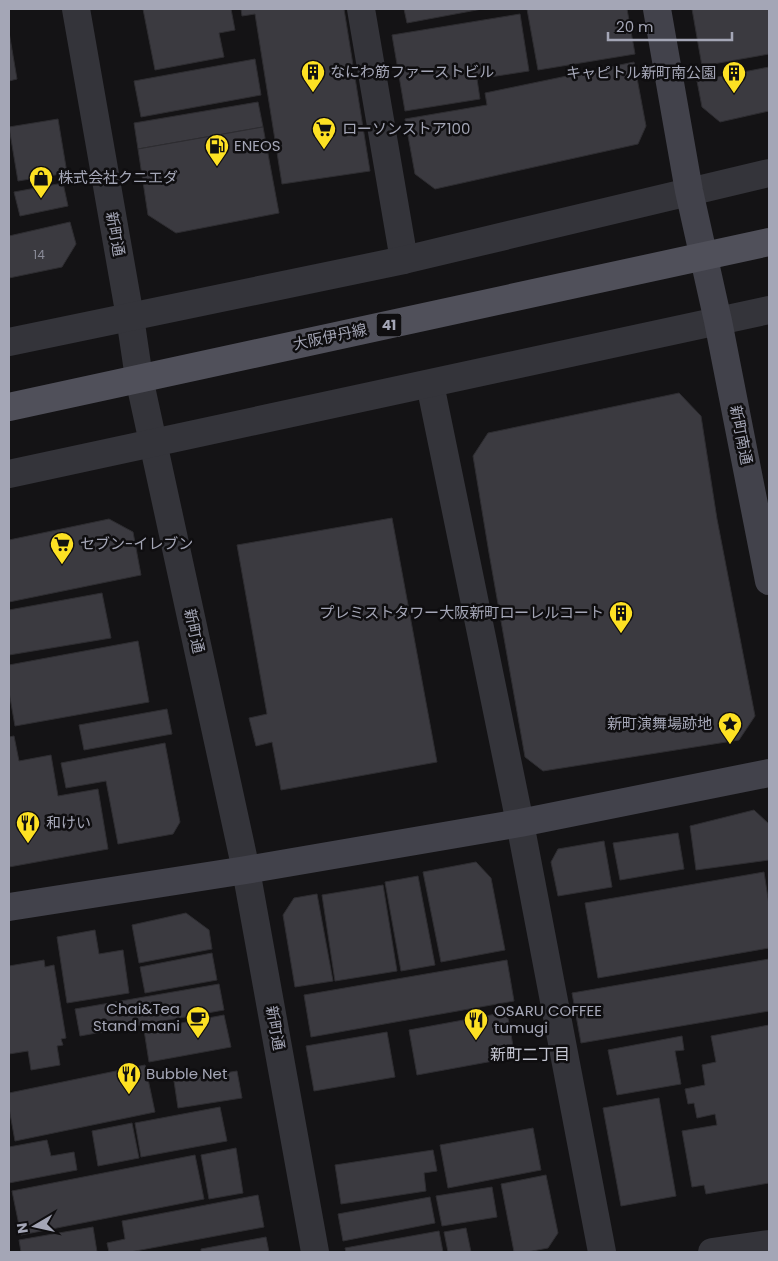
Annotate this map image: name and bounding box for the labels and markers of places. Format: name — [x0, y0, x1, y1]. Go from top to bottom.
building icon: なにわ筋ファーストビル — [300, 59, 326, 93]
building icon: キャピトル新町南公園 — [721, 60, 747, 94]
place label: なにわ筋ファーストビル — [330, 61, 494, 82]
place label: キャピトル新町南公園 — [566, 62, 716, 83]
supermarket icon: ローソンストア100 — [311, 116, 337, 150]
place label: ローソンストア100 — [342, 118, 470, 139]
fuel station icon: ENEOS — [204, 133, 230, 167]
place label: ENEOS — [234, 135, 281, 156]
shop icon: 株式会社クニエダ — [28, 165, 54, 199]
place label: 株式会社クニエダ — [58, 167, 178, 188]
supermarket icon: セブン-イレブン — [49, 531, 75, 565]
place label: セブン-イレブン — [80, 533, 193, 554]
building icon: プレミストタワー大阪新町ローレルコート — [608, 600, 634, 634]
place label: プレミストタワー大阪新町ローレルコート — [319, 602, 604, 623]
place icon: 新町演舞場跡地 — [717, 711, 743, 745]
place label: 新町演舞場跡地 — [607, 713, 712, 734]
restaurant icon: 和けい — [15, 810, 41, 844]
place label: 和けい — [46, 812, 91, 833]
place label: Chai&Tea Stand mani — [93, 998, 180, 1036]
place label: OSARU COFFEE tumugi — [494, 1000, 602, 1038]
cafe icon: Chai&Tea Stand mani — [185, 1005, 211, 1039]
restaurant icon: OSARU COFFEE tumugi — [463, 1007, 489, 1041]
restaurant icon: Bubble Net — [116, 1061, 142, 1095]
place label: Bubble Net — [146, 1063, 227, 1084]

